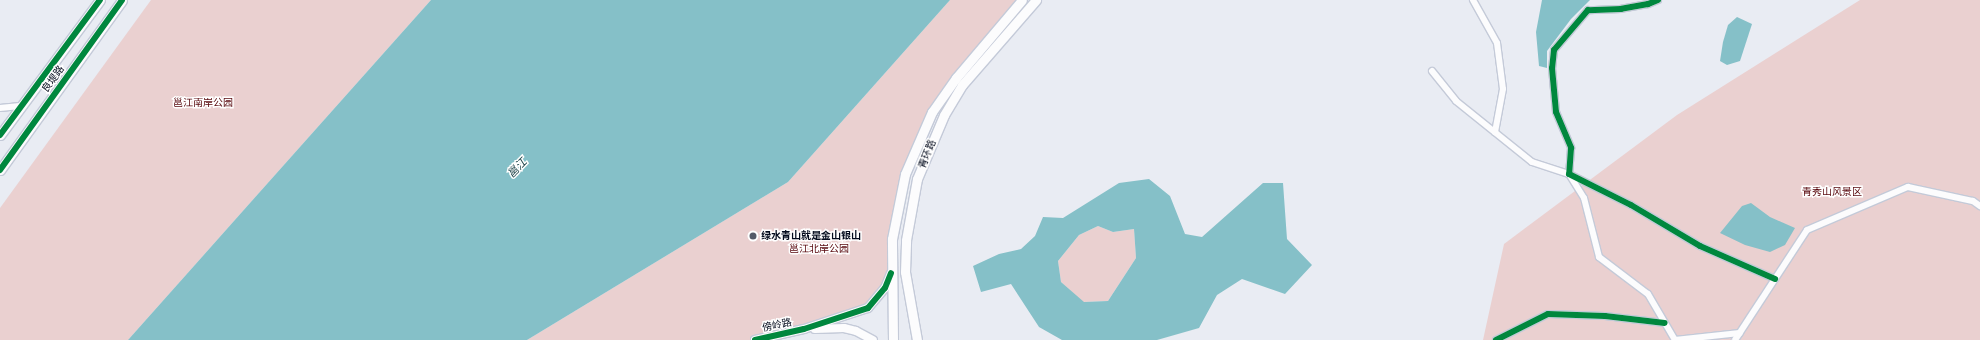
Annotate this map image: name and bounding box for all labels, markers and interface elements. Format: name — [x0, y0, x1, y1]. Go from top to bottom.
street label: 良堤路 — [39, 63, 67, 95]
park label: 邕江南岸公园 — [173, 97, 233, 109]
street label: 青环路 — [916, 138, 938, 170]
water label: 邕江 — [505, 156, 529, 180]
park label: 青秀山风景区 — [1802, 186, 1862, 198]
place label: 绿水青山就是金山银山 — [761, 230, 861, 242]
marker: 绿水青山就是金山银山 — [748, 231, 758, 241]
park label: 邕江北岸公园 — [789, 243, 849, 255]
street label: 傍岭路 — [761, 316, 793, 334]

